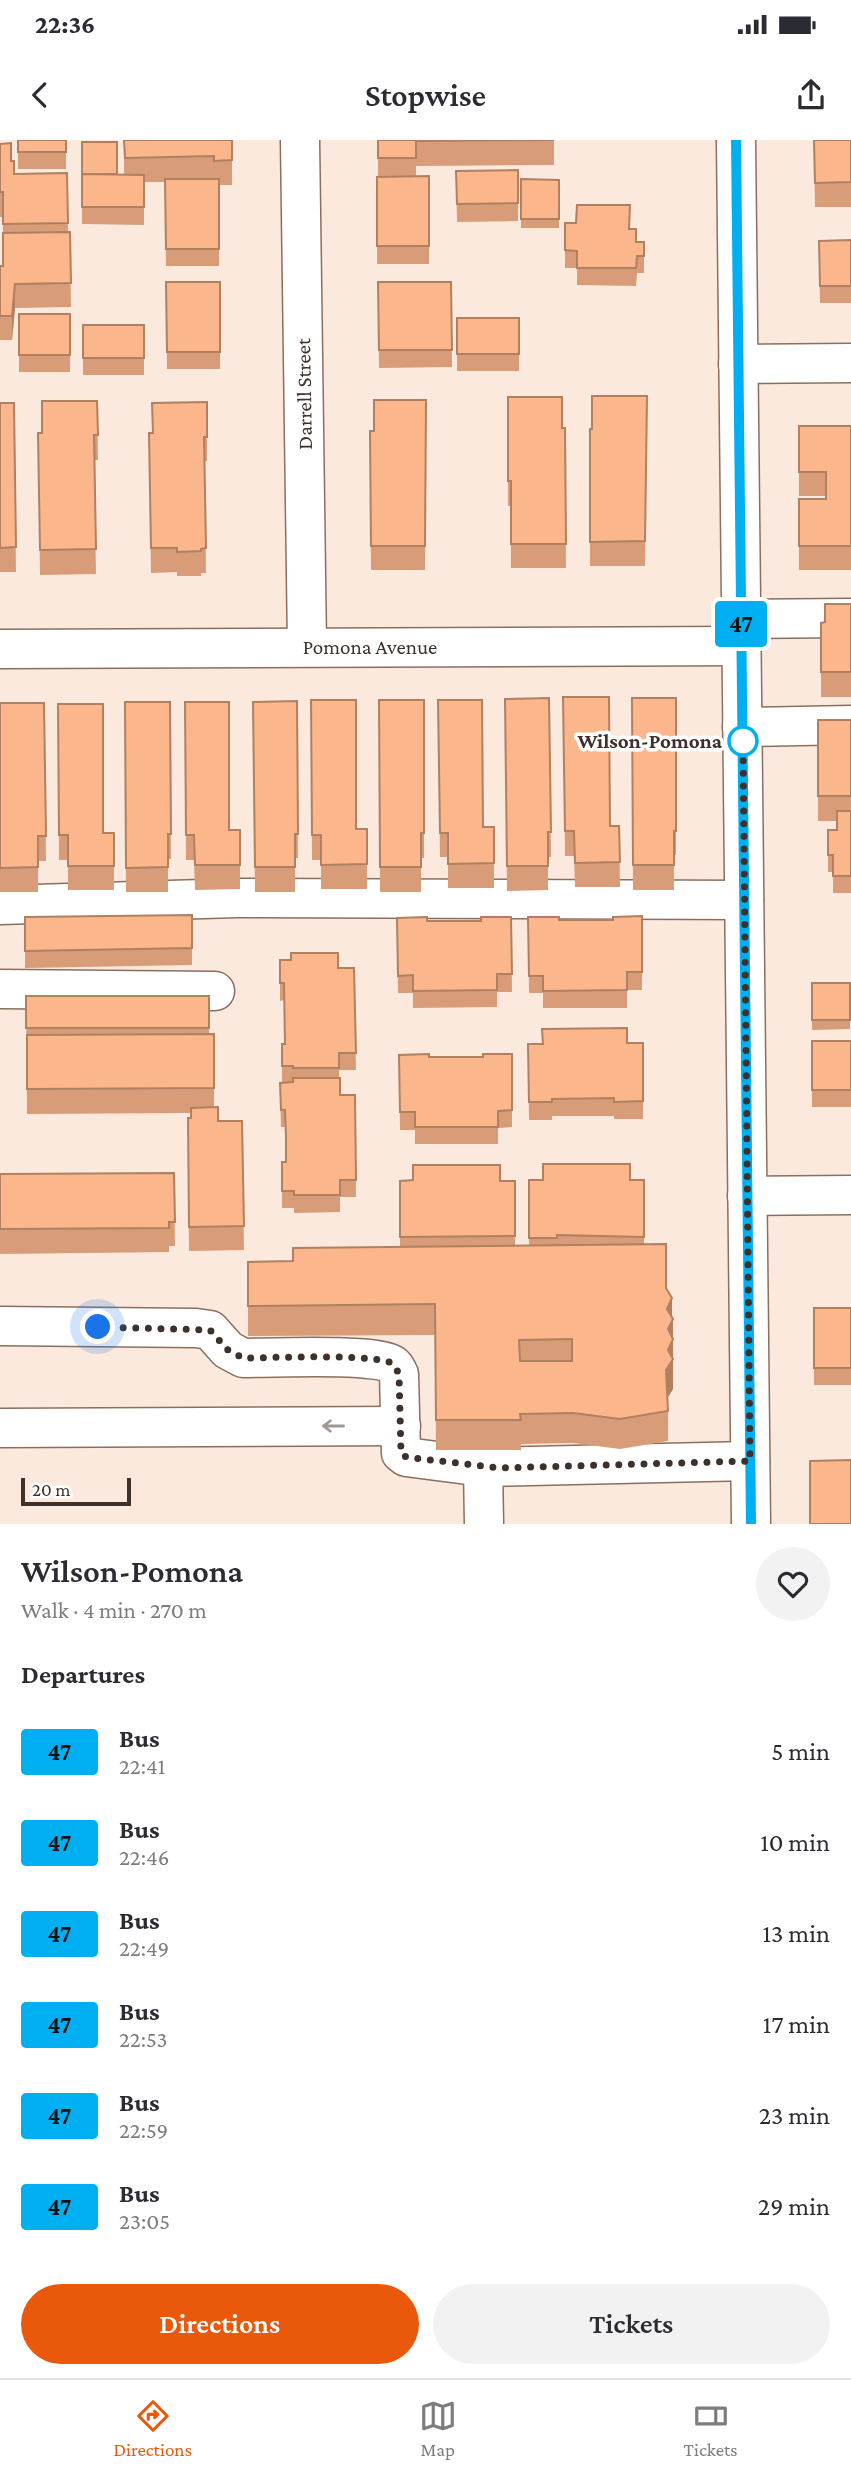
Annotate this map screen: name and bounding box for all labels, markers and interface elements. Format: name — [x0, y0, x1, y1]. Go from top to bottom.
text: 22:36 — [35, 10, 95, 39]
icon: back — [21, 76, 59, 114]
icon: share — [792, 76, 830, 114]
text: Stopwise — [365, 77, 486, 113]
street label: Darrell Street — [291, 337, 317, 450]
line badge: 47 — [710, 601, 772, 647]
text: 47 — [729, 610, 753, 637]
street label: Pomona Avenue — [303, 635, 437, 659]
marker: Wilson-Pomona — [728, 726, 758, 756]
place label: Wilson-Pomona — [576, 729, 723, 753]
your location — [80, 1309, 115, 1344]
one-way arrow — [322, 1419, 345, 1433]
scale bar — [21, 1475, 131, 1507]
text: 20 m — [32, 1479, 71, 1500]
button: heart — [756, 1547, 830, 1621]
text: Wilson-Pomona — [21, 1552, 243, 1589]
text: Walk · 4 min · 270 m — [21, 1597, 207, 1623]
text: Departures — [21, 1660, 145, 1689]
text: Bus — [119, 1724, 160, 1753]
text: 5 min — [771, 1737, 830, 1766]
text: 47 — [48, 1738, 71, 1765]
text: 22:41 — [119, 1753, 165, 1779]
text: Bus — [119, 1815, 160, 1844]
text: 10 min — [760, 1828, 830, 1857]
text: 47 — [48, 1829, 71, 1856]
text: 22:46 — [119, 1844, 170, 1870]
text: Bus — [119, 1906, 160, 1935]
text: 13 min — [762, 1919, 830, 1948]
text: 47 — [48, 1920, 71, 1947]
text: 22:49 — [119, 1935, 169, 1961]
text: Bus — [119, 1997, 160, 2026]
text: 17 min — [763, 2010, 830, 2039]
text: 47 — [48, 2011, 71, 2038]
text: 22:53 — [119, 2026, 168, 2052]
text: Bus — [119, 2088, 160, 2117]
text: 23 min — [759, 2101, 830, 2130]
text: 47 — [48, 2102, 71, 2129]
text: 22:59 — [119, 2117, 168, 2143]
text: Bus — [119, 2179, 160, 2208]
text: 29 min — [758, 2192, 830, 2221]
text: 47 — [48, 2193, 71, 2220]
text: 23:05 — [119, 2208, 170, 2234]
button: Directions — [21, 2284, 419, 2364]
button: Tickets — [433, 2284, 830, 2364]
tab: Directions — [113, 2397, 192, 2460]
tab: Map — [419, 2397, 457, 2460]
tab: Tickets — [684, 2397, 738, 2460]

